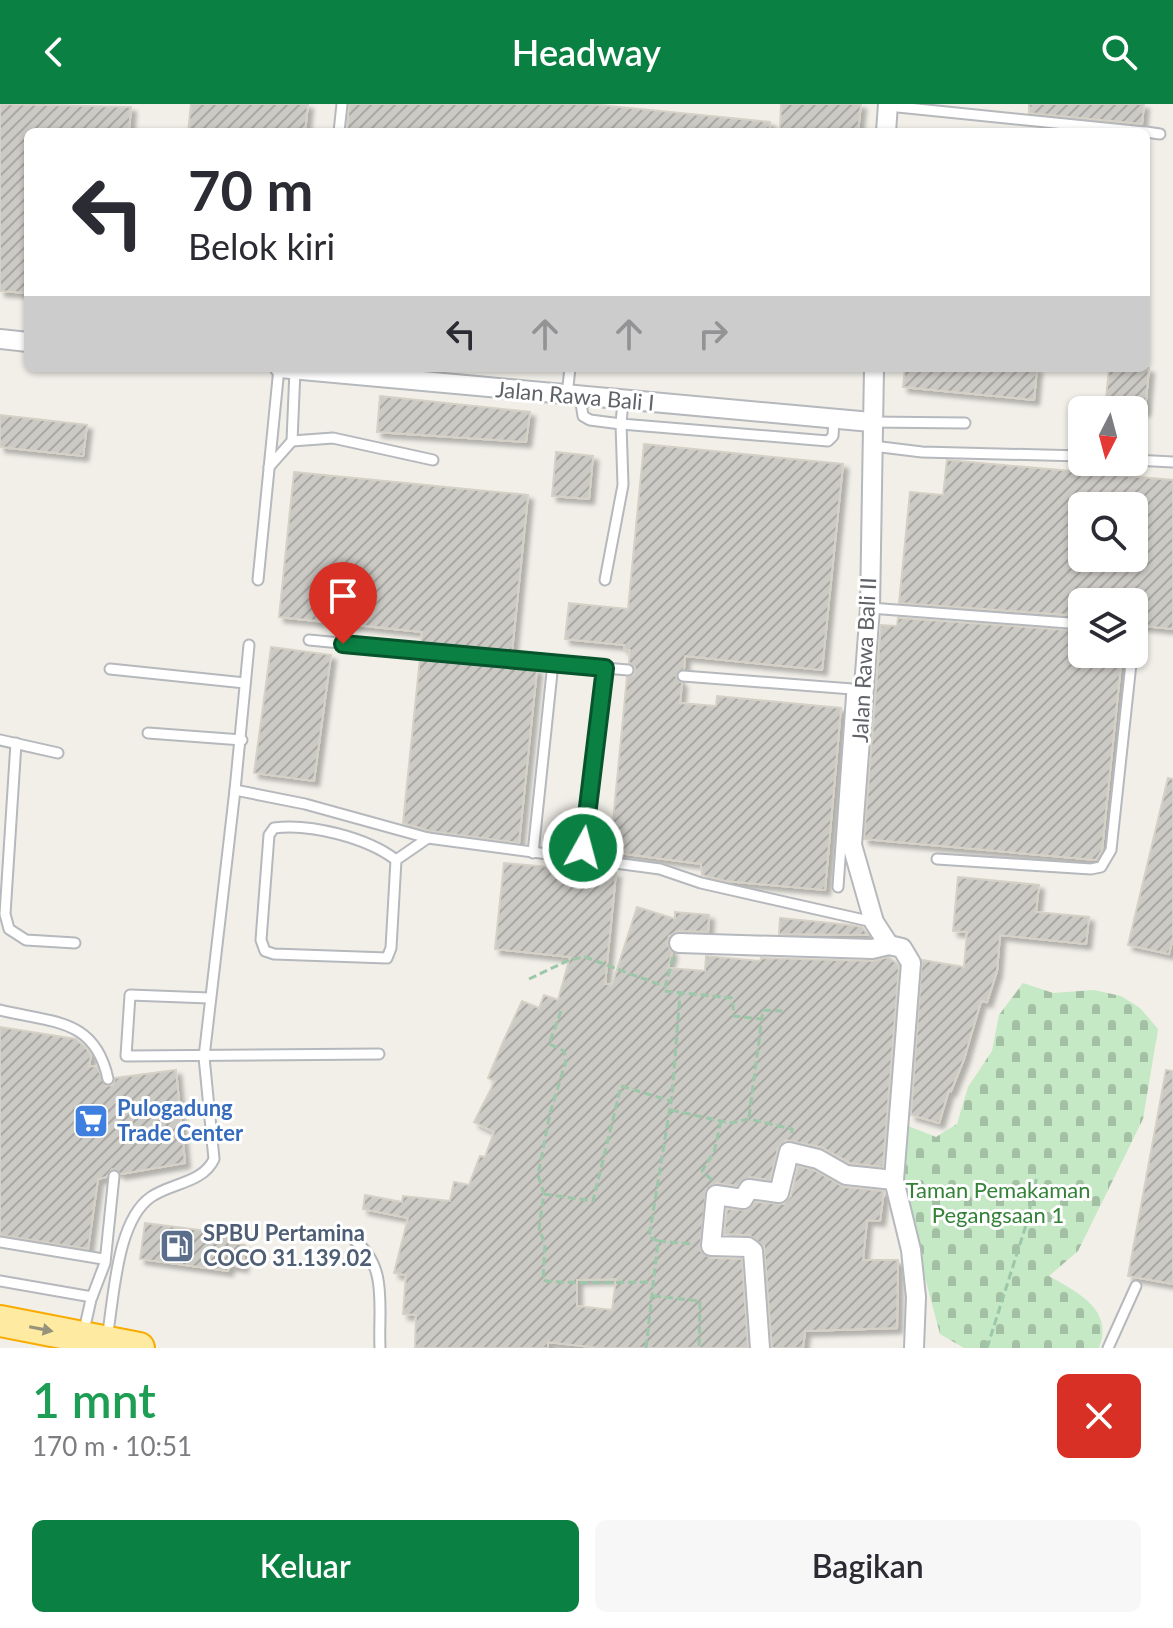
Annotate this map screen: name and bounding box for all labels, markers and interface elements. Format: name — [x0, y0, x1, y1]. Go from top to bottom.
icon: back — [32, 30, 76, 74]
text: Headway — [512, 30, 661, 74]
icon: search — [1097, 30, 1141, 74]
text: 70 m — [188, 156, 313, 223]
icon: left — [56, 160, 160, 264]
text: Belok kiri — [188, 224, 335, 268]
icon: left — [439, 312, 483, 356]
icon: ahead — [523, 312, 567, 356]
icon: ahead — [607, 312, 651, 356]
icon: right — [691, 312, 735, 356]
street label: Jalan Rawa Bali I — [495, 375, 656, 416]
north arrow — [1068, 396, 1148, 476]
map controls — [1068, 396, 1148, 668]
button: search — [1068, 492, 1148, 572]
pin — [309, 562, 377, 644]
icon: arrive — [321, 574, 365, 618]
street label: Jalan Rawa Bali II — [846, 577, 881, 743]
button: layers — [1068, 588, 1148, 668]
position arrow — [541, 806, 625, 890]
place label: Pulogadung Trade Center — [117, 1094, 244, 1146]
supermarket icon: Pulogadung Trade Center — [72, 1102, 110, 1140]
park label: Taman Pemakaman Pegangsaan 1 — [905, 1176, 1091, 1228]
place label: SPBU Pertamina COCO 31.139.02 — [203, 1219, 372, 1271]
fuel station icon: SPBU Pertamina COCO 31.139.02 — [158, 1227, 196, 1265]
one-way arrow — [29, 1324, 54, 1336]
text: 1 mnt — [32, 1371, 156, 1428]
button: close — [1057, 1374, 1141, 1458]
text: 170 m · 10:51 — [32, 1430, 192, 1462]
button: Keluar — [32, 1520, 579, 1612]
button: Bagikan — [595, 1520, 1141, 1612]

